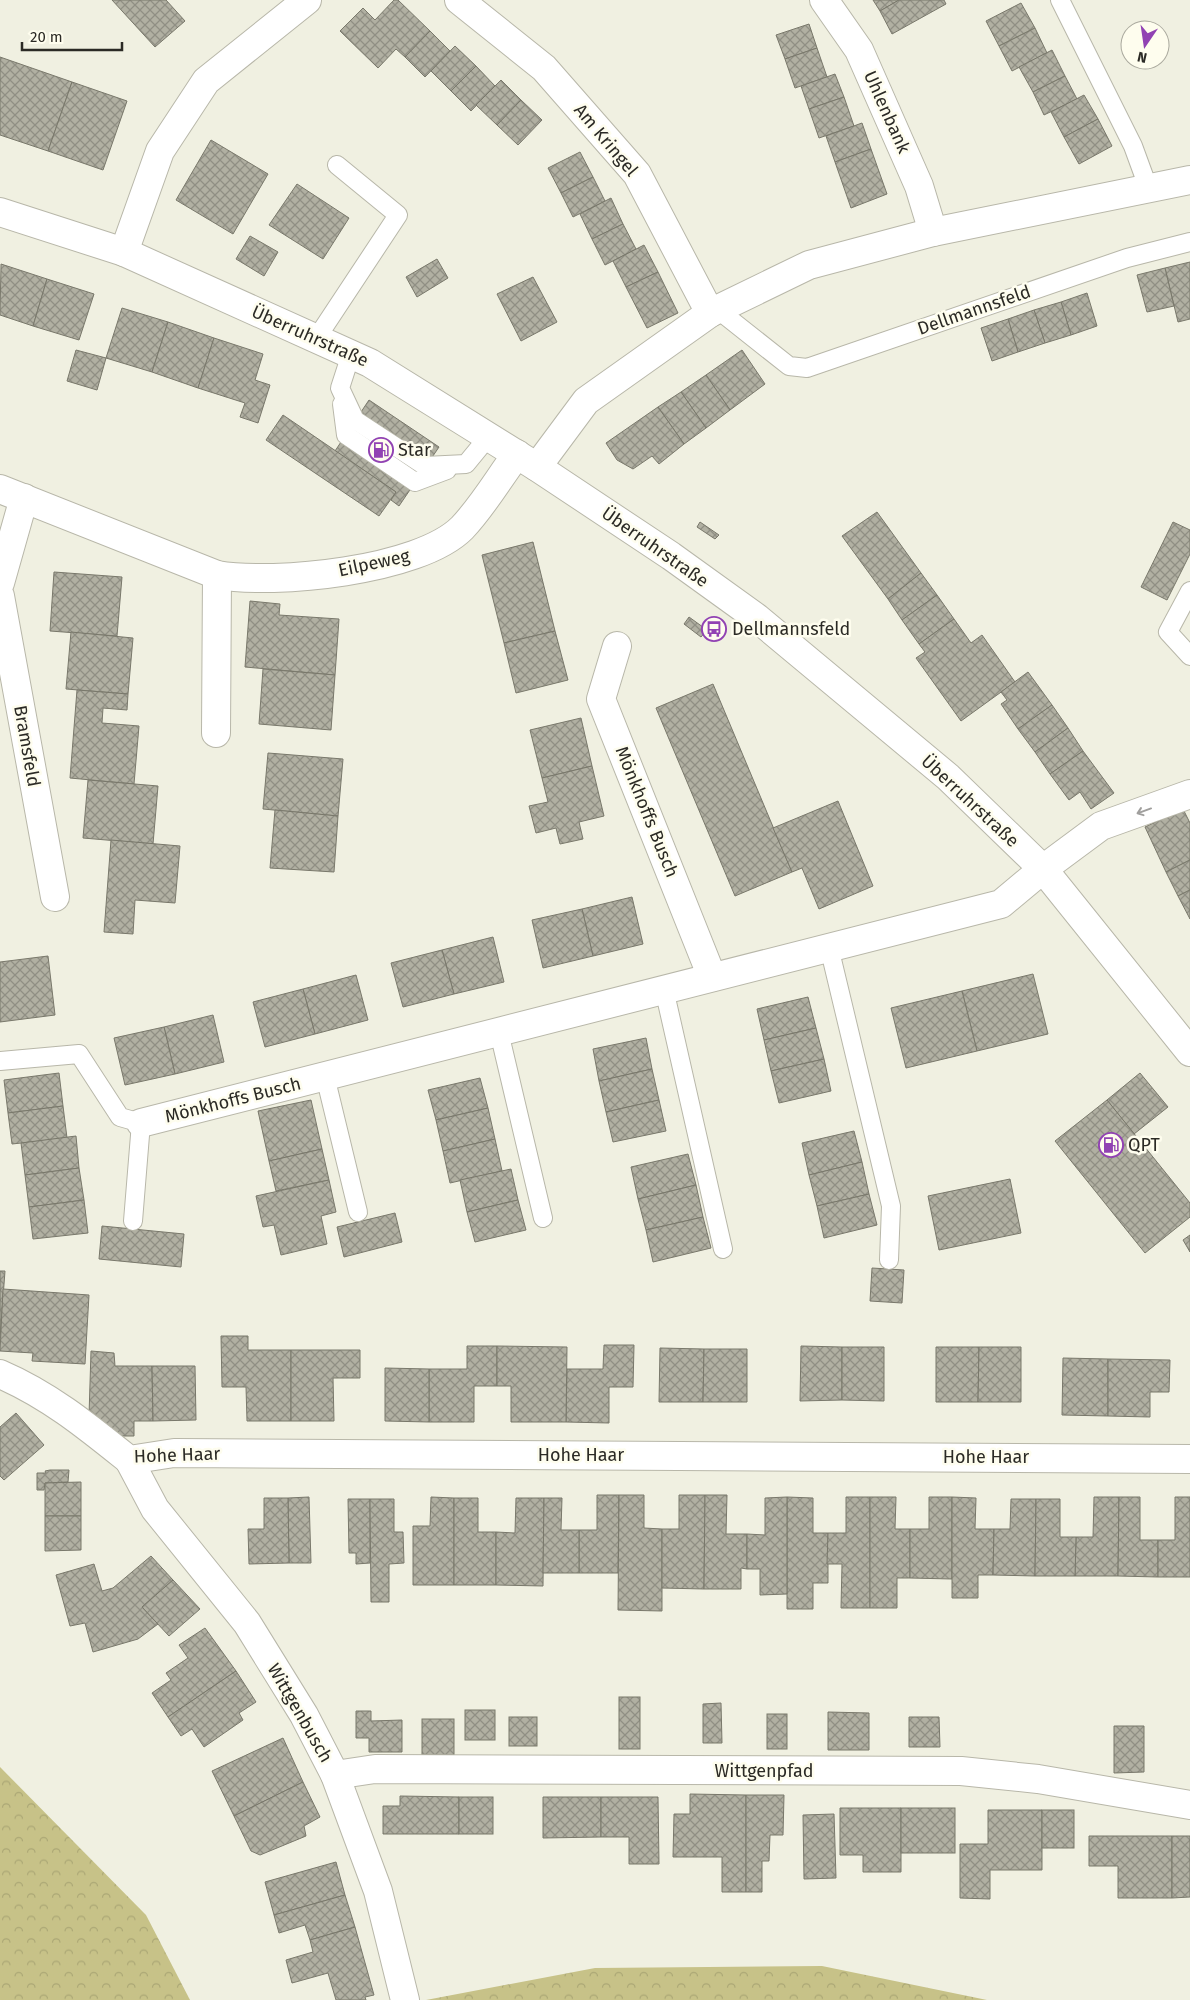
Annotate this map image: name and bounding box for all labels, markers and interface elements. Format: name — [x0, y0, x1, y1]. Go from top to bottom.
scale bar — [22, 20, 122, 52]
north arrow — [1120, 20, 1170, 70]
text: 20 m — [30, 28, 63, 46]
text: N — [1136, 48, 1149, 67]
street label: Uhlenbank — [859, 67, 915, 157]
street label: Am Kringel — [569, 99, 643, 181]
street label: Dellmannsfeld — [915, 280, 1033, 340]
street label: Überruhrstraße — [248, 300, 372, 372]
fuel station icon: Star — [368, 437, 394, 463]
place label: Star — [398, 439, 431, 461]
street label: Überruhrstraße — [597, 502, 713, 592]
street label: Eilpeweg — [336, 545, 412, 581]
bus stop icon: Dellmannsfeld — [701, 616, 727, 642]
place label: Dellmannsfeld — [732, 618, 850, 640]
street label: Bramsfeld — [9, 703, 45, 789]
street label: Mönkhoffs Busch — [611, 743, 683, 881]
street label: Überruhrstraße — [917, 750, 1023, 852]
one-way arrow — [1137, 807, 1152, 816]
street label: Mönkhoffs Busch — [163, 1072, 303, 1128]
fuel station icon: QPT — [1098, 1132, 1124, 1158]
place label: QPT — [1128, 1134, 1160, 1156]
street label: Hohe Haar — [133, 1442, 221, 1468]
street label: Hohe Haar — [538, 1444, 624, 1466]
street label: Hohe Haar — [943, 1446, 1029, 1468]
street label: Wittgenbusch — [263, 1660, 337, 1766]
street label: Wittgenpfad — [715, 1760, 813, 1782]

